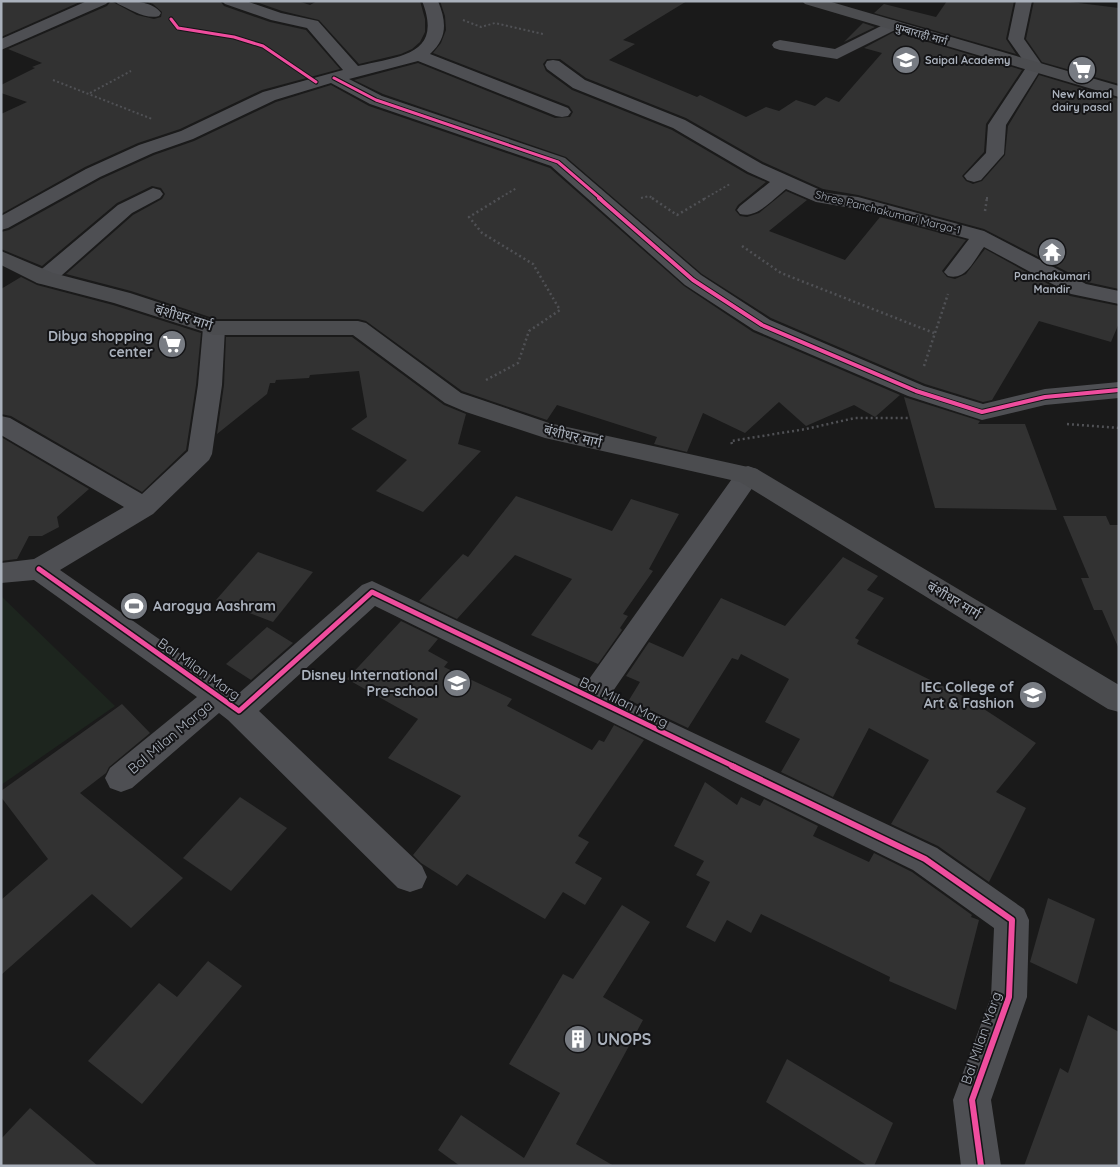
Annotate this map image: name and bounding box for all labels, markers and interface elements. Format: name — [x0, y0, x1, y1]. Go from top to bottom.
street label: धुम्बाराही मार्ग — [893, 20, 950, 48]
school or university icon: Saipal Academy — [891, 45, 921, 75]
place label: Saipal Academy — [925, 53, 1011, 67]
supermarket icon: New Kamal dairy pasal — [1067, 55, 1097, 85]
place label: New Kamal dairy pasal — [1052, 87, 1112, 114]
street label: Shree Panchakumari Marga-1 — [814, 187, 962, 237]
temple icon: Panchakumari Mandir — [1037, 237, 1067, 267]
place label: Panchakumari Mandir — [1014, 269, 1090, 296]
street label: बंशीधर मार्ग — [153, 300, 216, 335]
place label: Dibya shopping center — [48, 327, 153, 361]
supermarket icon: Dibya shopping center — [157, 329, 187, 359]
street label: बंशीधर मार्ग — [542, 420, 605, 452]
street label: बंशीधर मार्ग — [924, 577, 985, 624]
sports icon: Aarogya Aashram — [119, 591, 149, 621]
place label: Aarogya Aashram — [153, 597, 276, 615]
street label: Bal Milan Marg — [154, 634, 244, 704]
place label: Disney International Pre-school — [301, 666, 438, 700]
school or university icon: Disney International Pre-school — [442, 668, 472, 698]
street label: Bal Milan Marg — [577, 673, 671, 731]
place label: IEC College of Art & Fashion — [921, 678, 1015, 712]
school or university icon: IEC College of Art & Fashion — [1018, 680, 1048, 710]
street label: Bal Milan Marga — [124, 696, 216, 778]
street label: Bal Milan Marg — [957, 989, 1005, 1087]
building icon: UNOPS — [563, 1024, 593, 1054]
place label: UNOPS — [597, 1029, 651, 1049]

